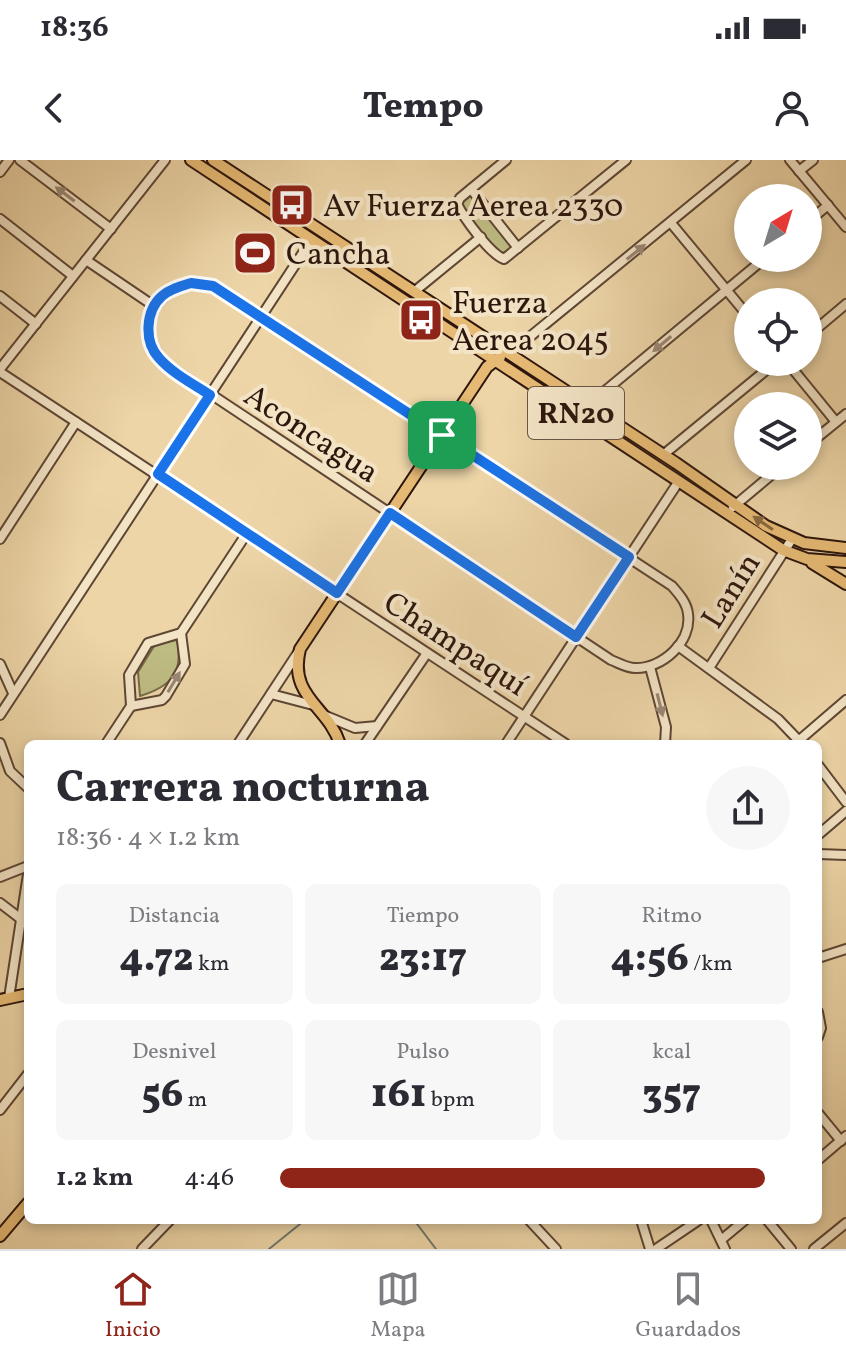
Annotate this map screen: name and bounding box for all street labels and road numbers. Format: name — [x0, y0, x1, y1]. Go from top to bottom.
street label: Aconcagua — [234, 375, 386, 496]
road number: RN20 — [528, 387, 624, 439]
street label: Lanín — [692, 545, 773, 638]
street label: Champaquí — [374, 582, 535, 709]

